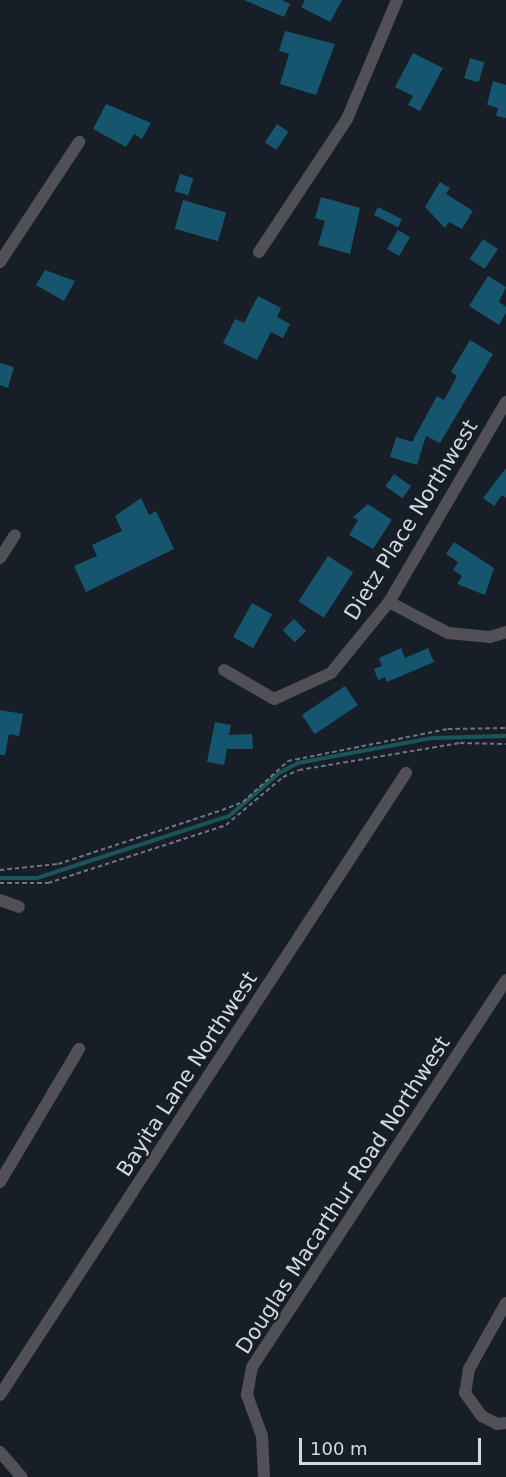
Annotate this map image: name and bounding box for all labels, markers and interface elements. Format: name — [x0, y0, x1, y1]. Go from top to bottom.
street label: Dietz Place Northwest — [339, 415, 483, 625]
street label: Bayita Lane Northwest — [111, 967, 263, 1181]
street label: Douglas Macarthur Road Northwest — [231, 1031, 455, 1359]
scale bar — [302, 1426, 484, 1464]
text: 100 m — [310, 1438, 368, 1459]

